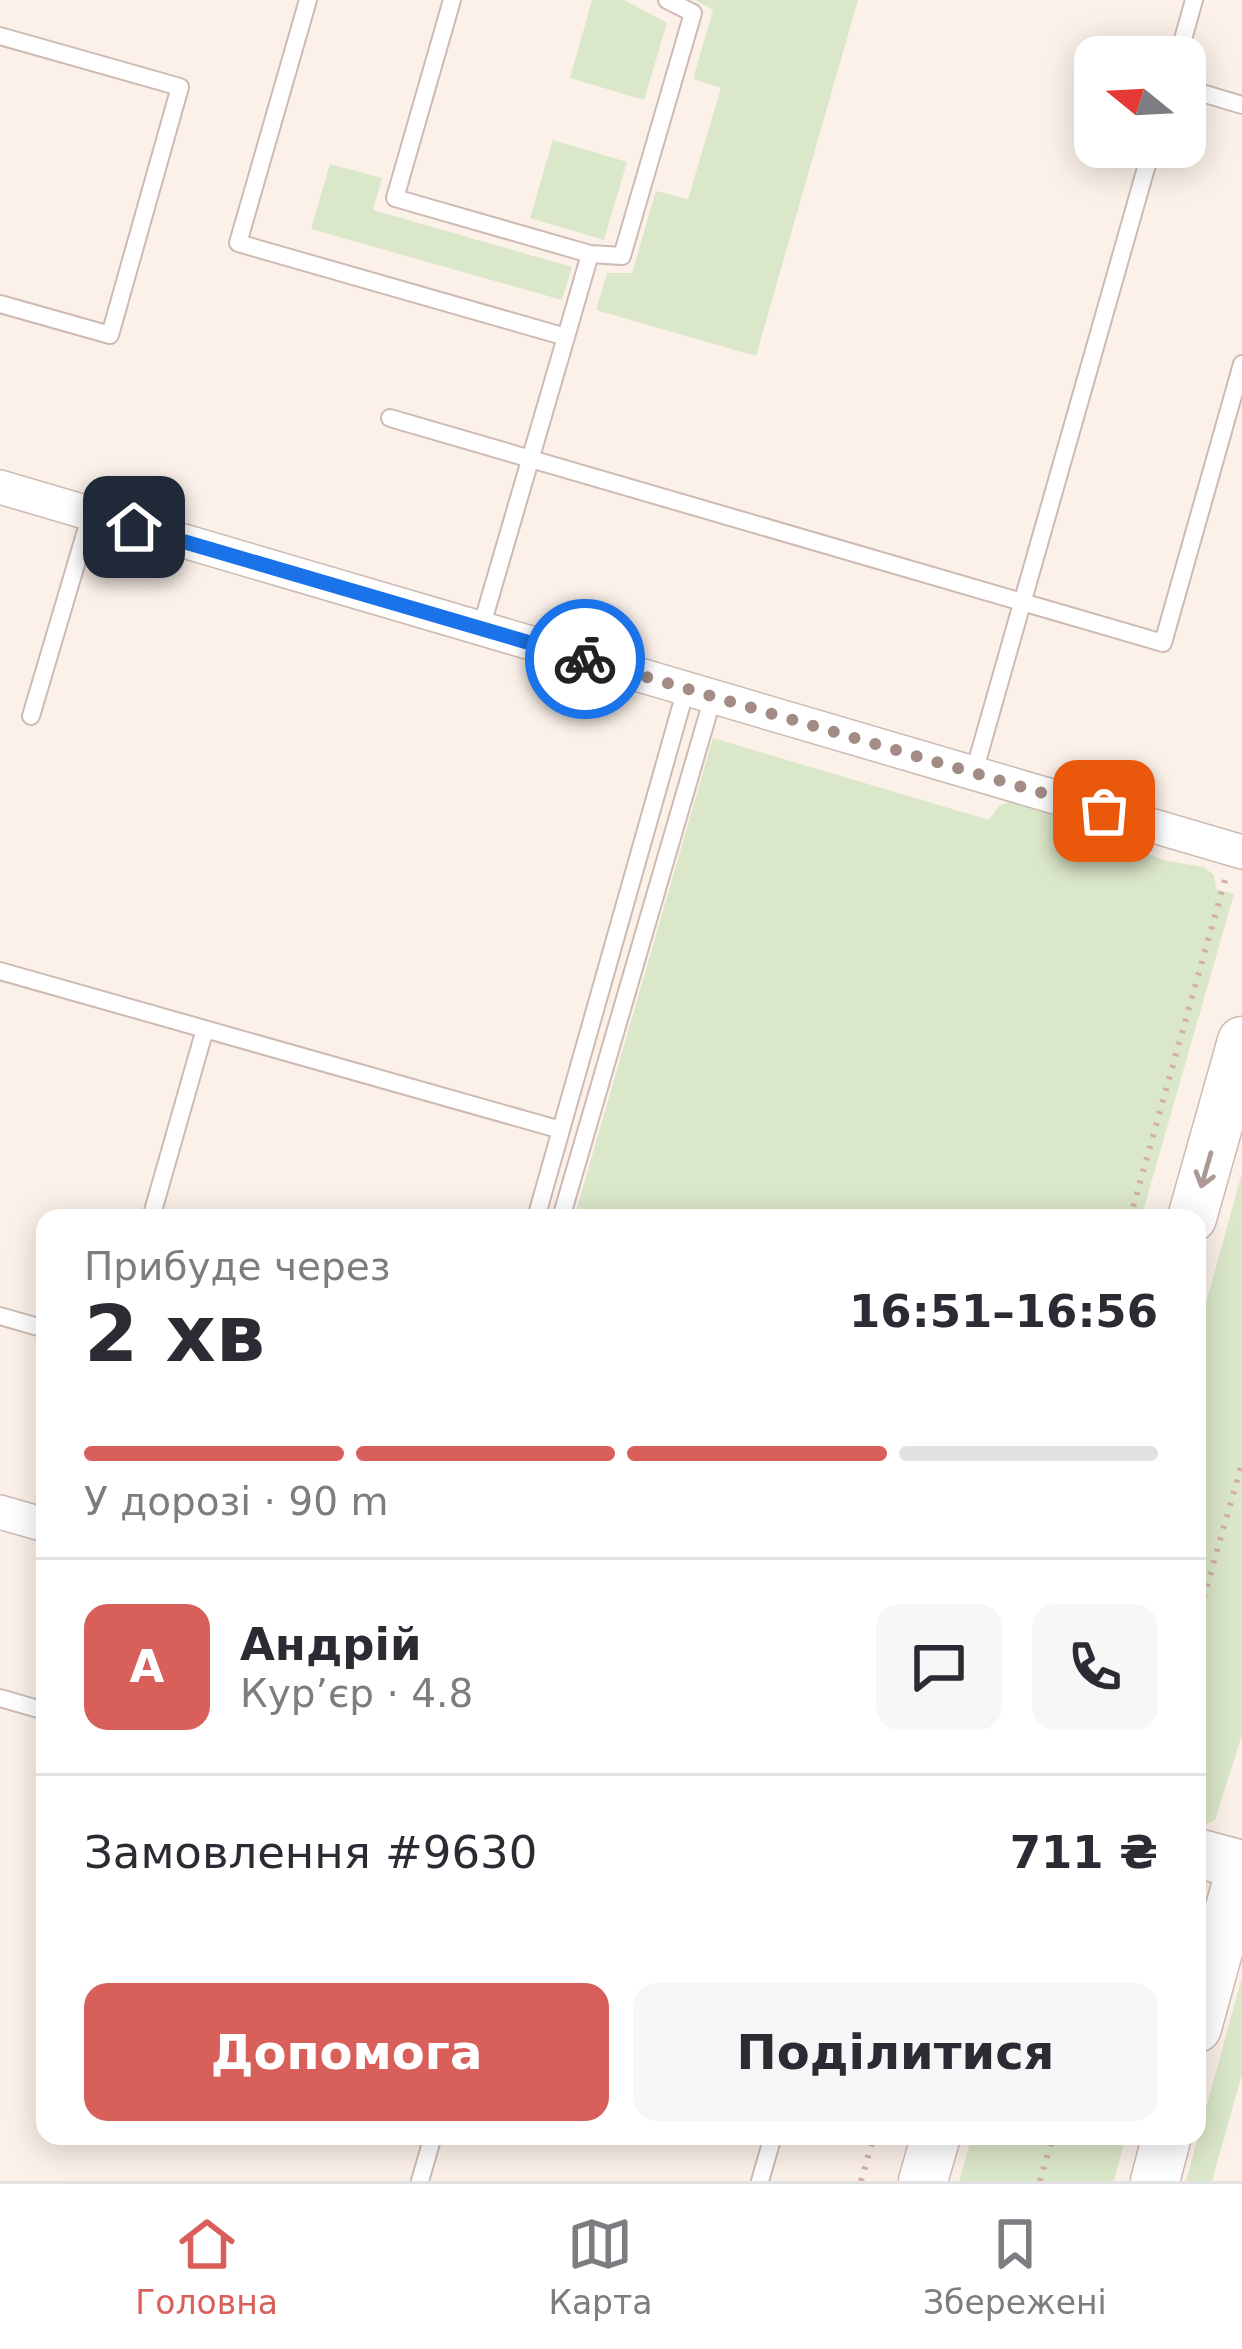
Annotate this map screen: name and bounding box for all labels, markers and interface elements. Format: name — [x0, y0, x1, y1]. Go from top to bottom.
north arrow — [1074, 36, 1206, 168]
map controls — [1074, 36, 1206, 168]
pin — [83, 476, 185, 578]
icon: home — [101, 494, 167, 560]
courier — [525, 599, 645, 719]
icon: bike — [552, 626, 618, 692]
pin — [1053, 760, 1155, 862]
icon: bag — [1071, 778, 1137, 844]
one-way arrow — [1194, 1150, 1216, 1188]
text: Прибуде через — [84, 1244, 390, 1289]
text: 16:51–16:56 — [849, 1285, 1158, 1338]
text: 2 хв — [84, 1289, 265, 1379]
text: У дорозі · 90 m — [84, 1479, 388, 1524]
button: chat — [876, 1604, 1002, 1730]
button: phone — [1032, 1604, 1158, 1730]
text: Андрій — [240, 1618, 421, 1671]
text: А — [130, 1640, 164, 1693]
text: Кур’єр · 4.8 — [240, 1671, 473, 1716]
text: Замовлення #9630 — [84, 1826, 537, 1879]
text: 711 ₴ — [1010, 1826, 1158, 1879]
button: Допомога — [84, 1983, 609, 2121]
button: Поділитися — [633, 1983, 1158, 2121]
tab: Головна — [135, 2211, 278, 2322]
tab: Карта — [548, 2211, 653, 2322]
tab: Збережені — [923, 2211, 1107, 2322]

